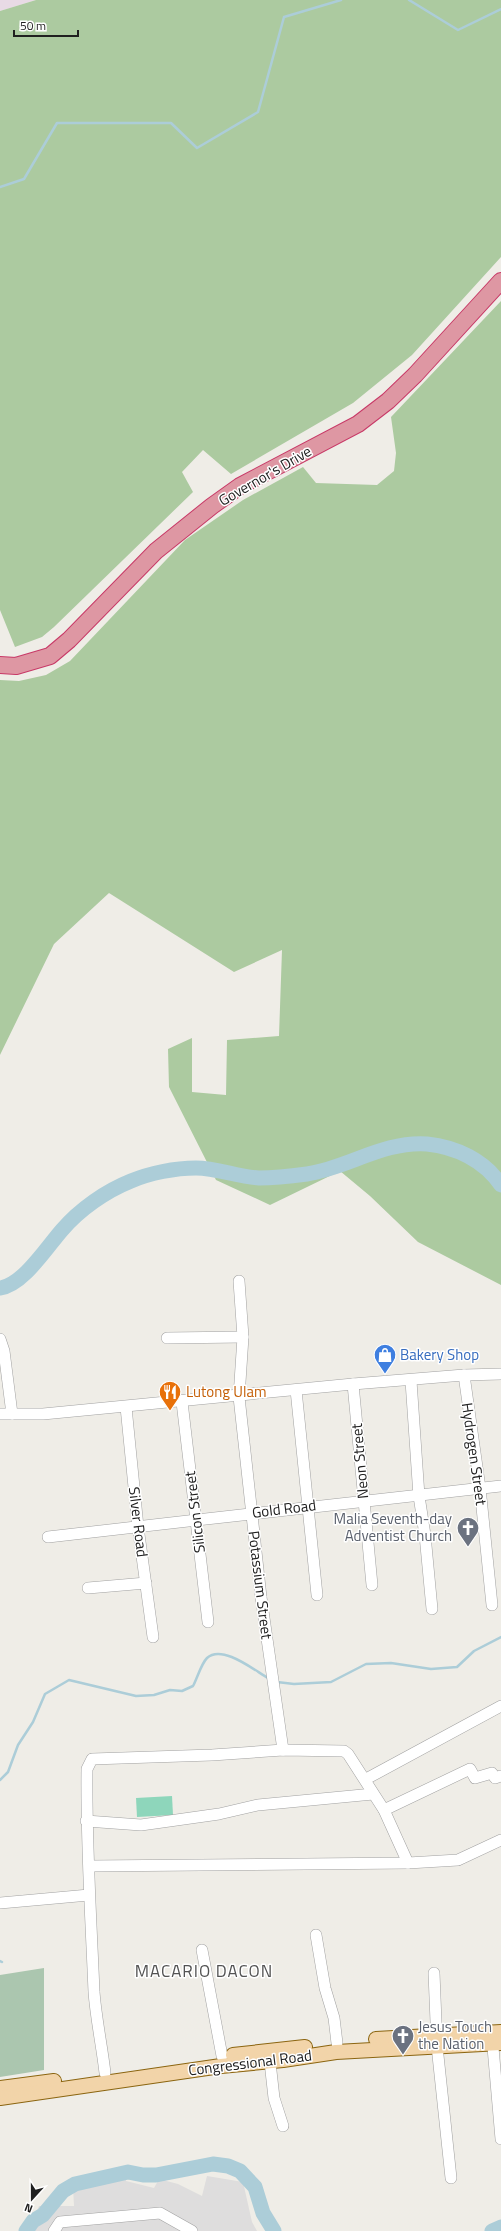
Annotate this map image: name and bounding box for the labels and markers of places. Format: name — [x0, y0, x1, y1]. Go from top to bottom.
shop icon: Bakery Shop — [372, 1342, 398, 1375]
place label: Bakery Shop — [400, 1343, 479, 1366]
restaurant icon: Lutong Ulam — [157, 1379, 183, 1412]
place label: Lutong Ulam — [186, 1380, 267, 1403]
place label: Malia Seventh-day Adventist Church — [334, 1507, 452, 1547]
church icon: Malia Seventh-day Adventist Church — [455, 1515, 481, 1548]
place label: Jesus Touch the Nation — [418, 2015, 492, 2055]
church icon: Jesus Touch the Nation — [390, 2023, 416, 2056]

